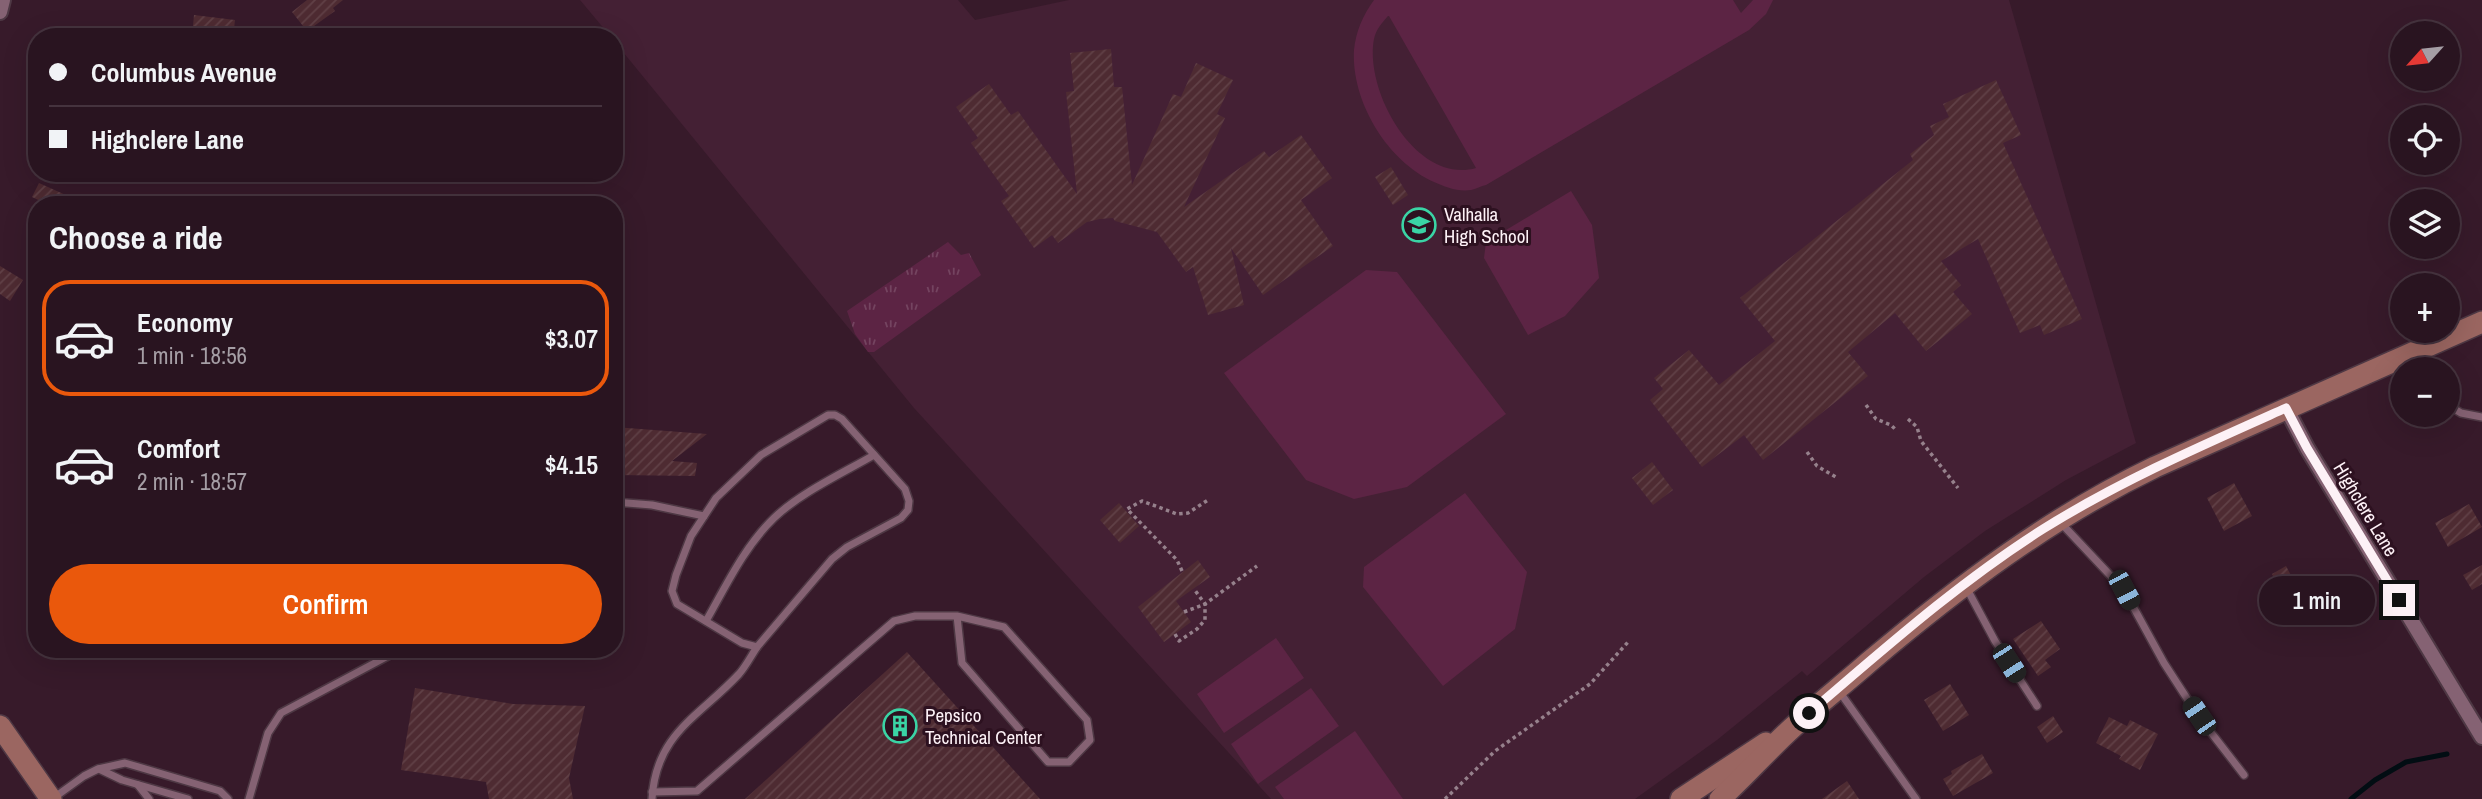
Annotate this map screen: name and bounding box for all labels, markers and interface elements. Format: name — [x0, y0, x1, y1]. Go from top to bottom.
north arrow — [2390, 21, 2460, 91]
map controls — [2390, 21, 2460, 427]
text: Columbus Avenue — [91, 55, 277, 90]
button: locate — [2390, 105, 2460, 175]
text: Highclere Lane — [91, 122, 244, 157]
button: layers — [2390, 189, 2460, 259]
place label: Valhalla High School — [1444, 201, 1529, 249]
school or university icon: Valhalla High School — [1400, 206, 1438, 244]
text: Choose a ride — [49, 216, 223, 259]
button: + — [2390, 273, 2460, 343]
text: Economy — [137, 305, 233, 340]
icon: car — [53, 307, 116, 370]
text: $3.07 — [545, 321, 598, 356]
text: 1 min · 18:56 — [137, 340, 247, 371]
button: − — [2390, 357, 2460, 427]
text: Comfort — [137, 431, 220, 466]
icon: car — [53, 433, 116, 496]
text: $4.15 — [545, 447, 598, 482]
street label: Highclere Lane — [2328, 457, 2404, 561]
text: 2 min · 18:57 — [137, 466, 247, 497]
button: Confirm — [49, 564, 602, 644]
car — [2105, 567, 2144, 613]
callout: 1 min — [2259, 576, 2374, 624]
route end — [2383, 584, 2415, 616]
text: 1 min — [2293, 585, 2341, 616]
car — [1989, 640, 2030, 686]
car — [2179, 693, 2220, 739]
route start — [1793, 697, 1825, 729]
place label: Pepsico Technical Center — [925, 702, 1043, 750]
building icon: Pepsico Technical Center — [881, 707, 919, 745]

